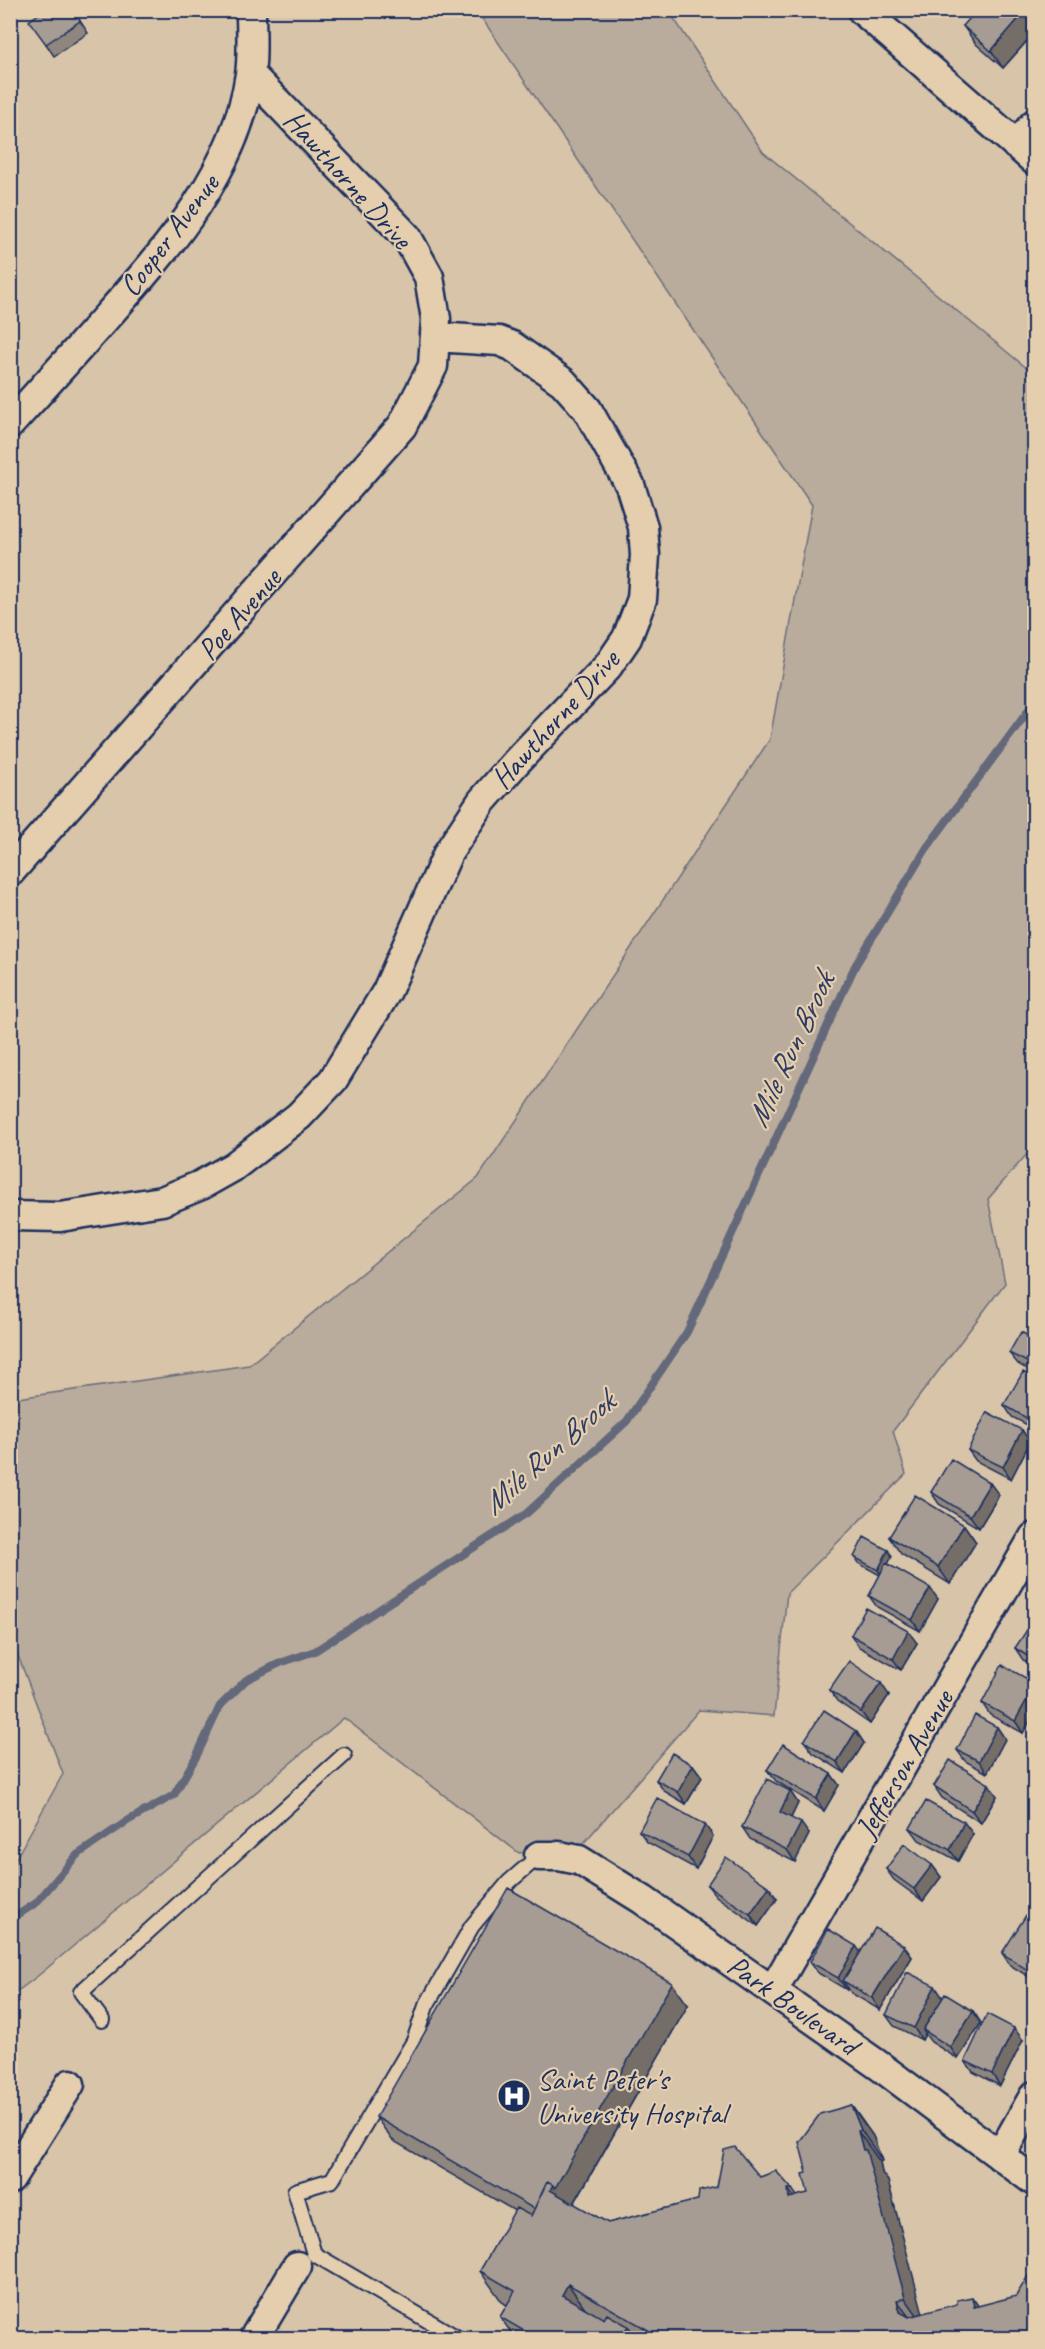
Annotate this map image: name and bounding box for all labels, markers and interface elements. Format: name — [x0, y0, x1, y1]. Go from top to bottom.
street label: Hawthorne Drive — [276, 101, 422, 258]
street label: Cooper Avenue — [111, 164, 229, 304]
street label: Poe Avenue — [189, 558, 291, 668]
street label: Hawthorne Drive — [483, 640, 629, 797]
water label: Mile Run Brook — [737, 962, 846, 1133]
water label: Mile Run Brook — [473, 1379, 627, 1523]
street label: Jefferson Avenue — [845, 1681, 963, 1847]
street label: Park Boulevard — [720, 1946, 869, 2066]
place label: Saint Peter's University Hospital — [537, 2060, 731, 2132]
hospital icon: Saint Peter's University Hospital — [496, 2078, 532, 2114]

